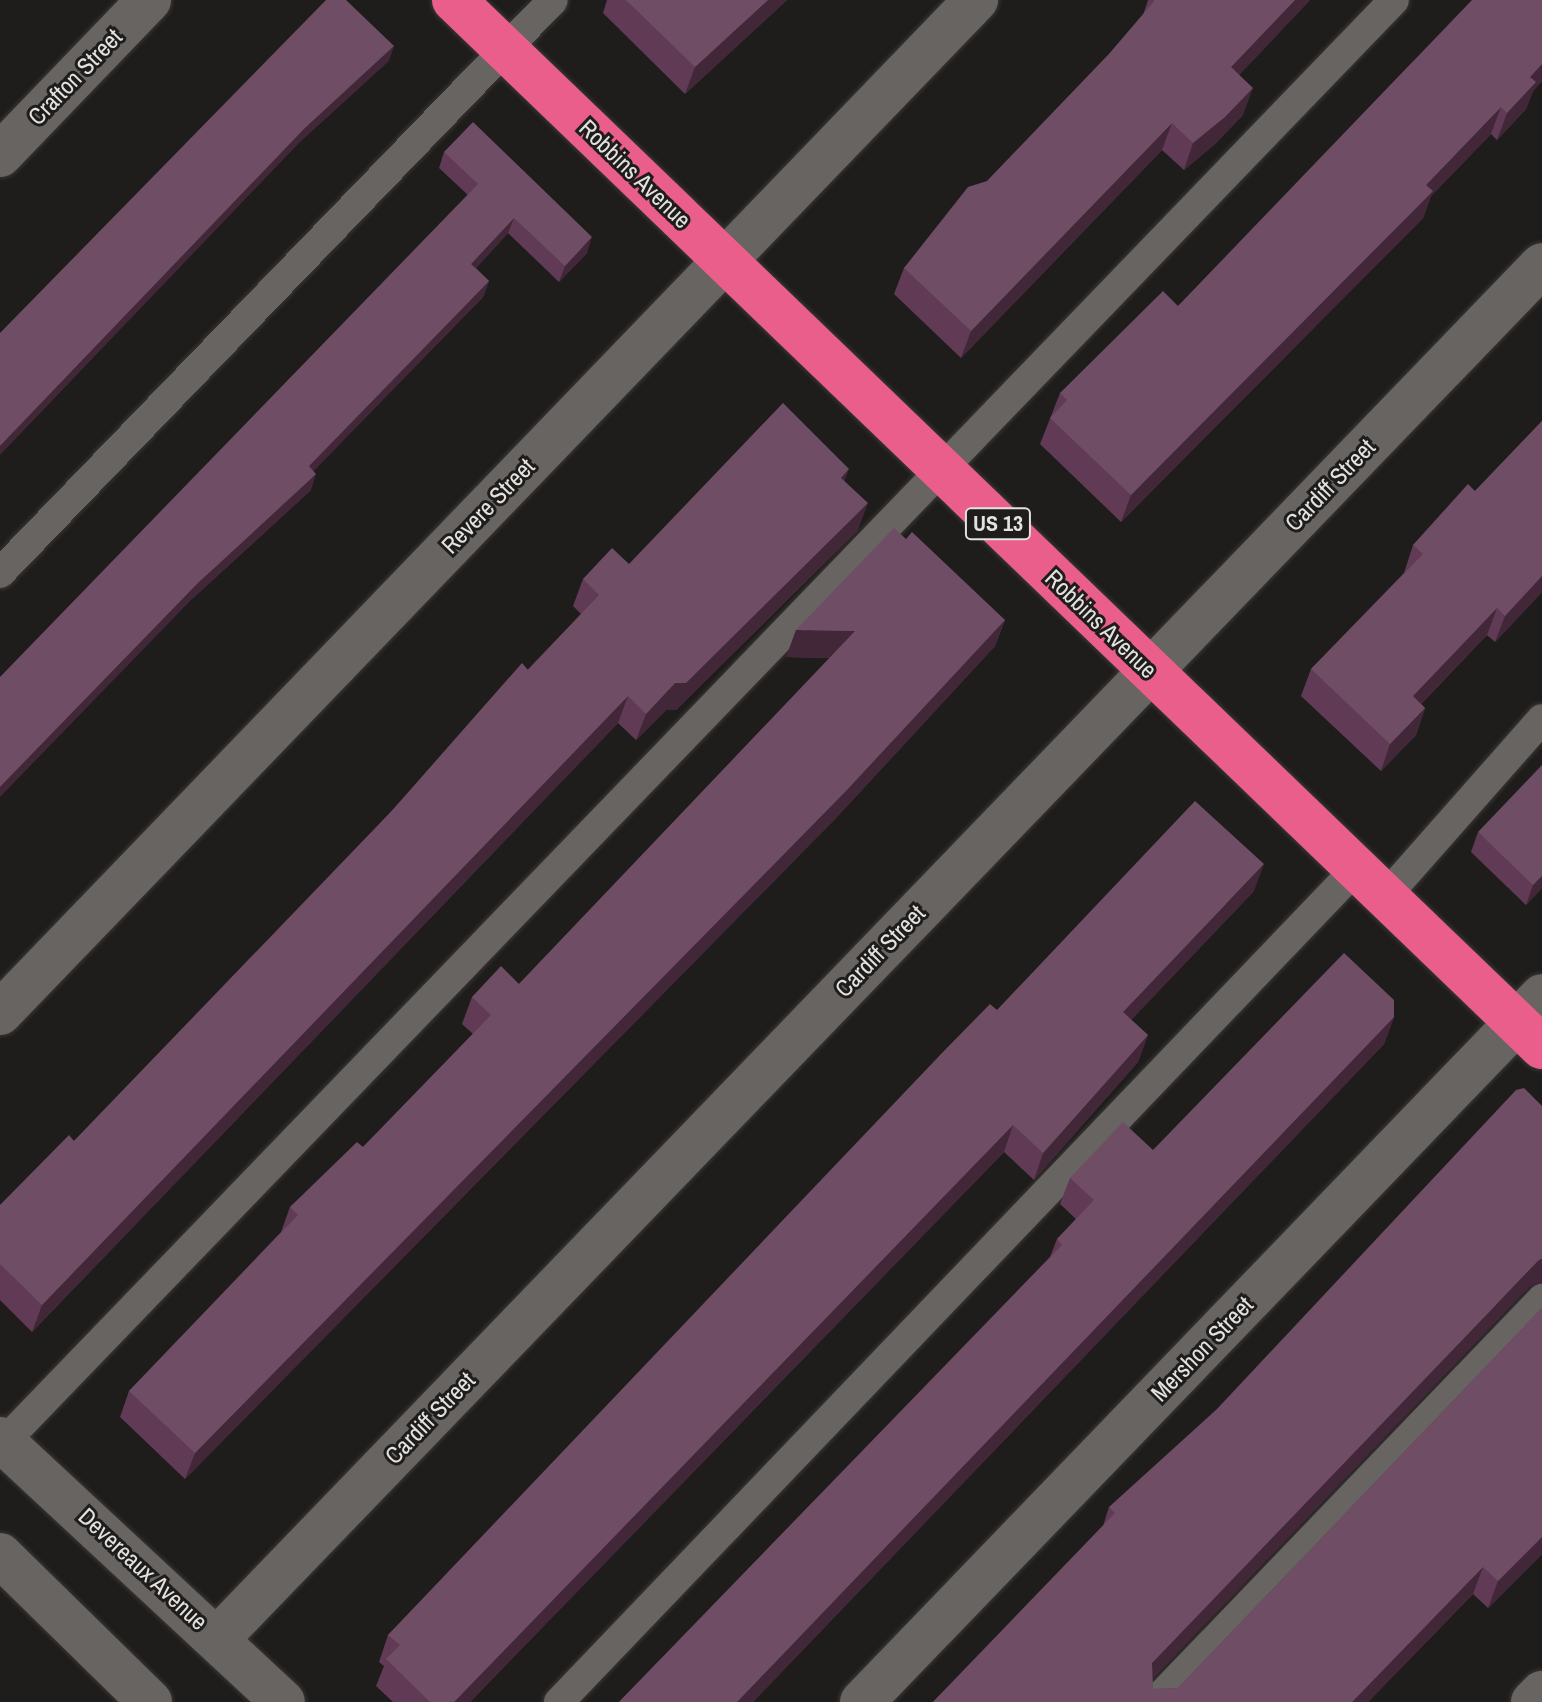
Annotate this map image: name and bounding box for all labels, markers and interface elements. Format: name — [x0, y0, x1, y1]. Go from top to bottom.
street label: Crafton Street — [22, 23, 128, 131]
street label: Robbins Avenue — [573, 113, 697, 235]
street label: Cardiff Street — [1279, 433, 1381, 537]
street label: Revere Street — [435, 452, 541, 560]
road number: US 13 — [964, 506, 1032, 542]
street label: Robbins Avenue — [1039, 563, 1163, 685]
street label: Cardiff Street — [829, 899, 931, 1003]
street label: Mershon Street — [1145, 1291, 1259, 1407]
street label: Cardiff Street — [379, 1366, 481, 1470]
street label: Devereaux Avenue — [72, 1502, 214, 1636]

